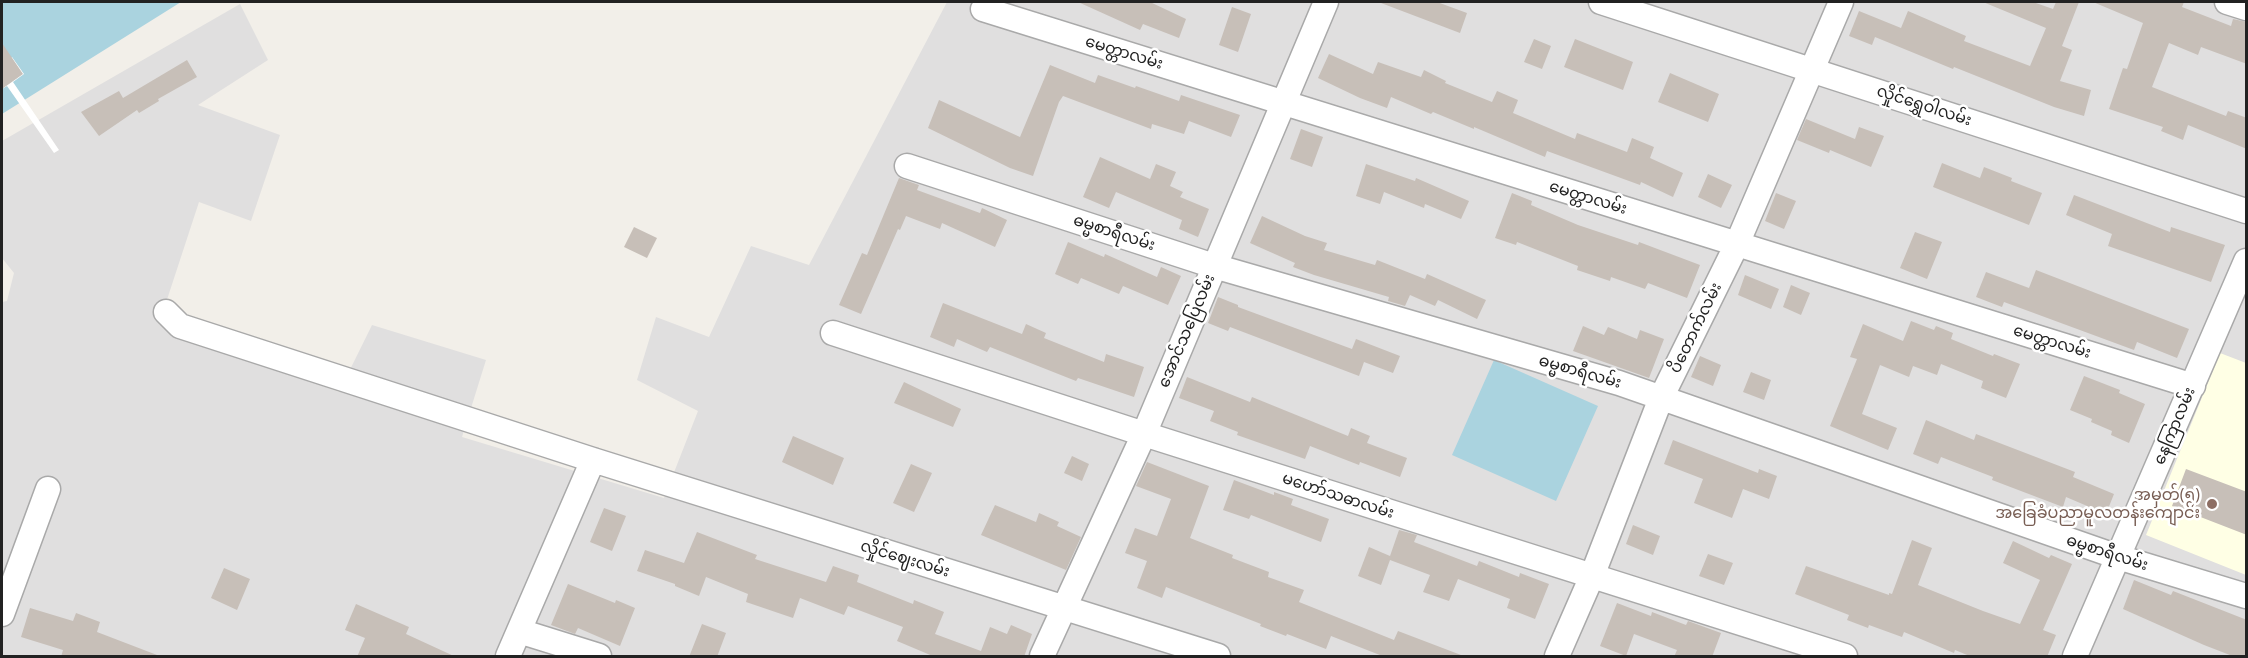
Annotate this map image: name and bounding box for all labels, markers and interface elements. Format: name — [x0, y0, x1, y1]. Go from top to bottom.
street label: မေတ္တာလမ်း — [1083, 32, 1165, 74]
street label: လှိုင်ရွှေဝါလမ်း — [1874, 82, 1974, 130]
street label: မေတ္တာလမ်း — [1547, 177, 1629, 219]
street label: ဓမ္မစာရီလမ်း — [1071, 211, 1157, 255]
street label: အောင်သပြေလမ်း — [1154, 271, 1220, 391]
street label: ပိတောက်လမ်း — [1666, 280, 1726, 376]
street label: မေတ္တာလမ်း — [2011, 321, 2093, 363]
street label: ဓမ္မစာရီလမ်း — [1536, 351, 1624, 393]
street label: နေကြာလမ်း — [2150, 384, 2200, 468]
street label: မဟော်သဓာလမ်း — [1280, 469, 1396, 523]
place label: အမှတ်(၅) အခြေခံပညာမူလတန်းကျောင်း — [1995, 485, 2200, 523]
marker: အမှတ်(၅) အခြေခံပညာမူလတန်းကျောင်း — [2205, 497, 2219, 511]
street label: ဓမ္မစာရီလမ်း — [2064, 531, 2150, 575]
street label: လှိုင်ဈေးလမ်း — [858, 536, 952, 582]

